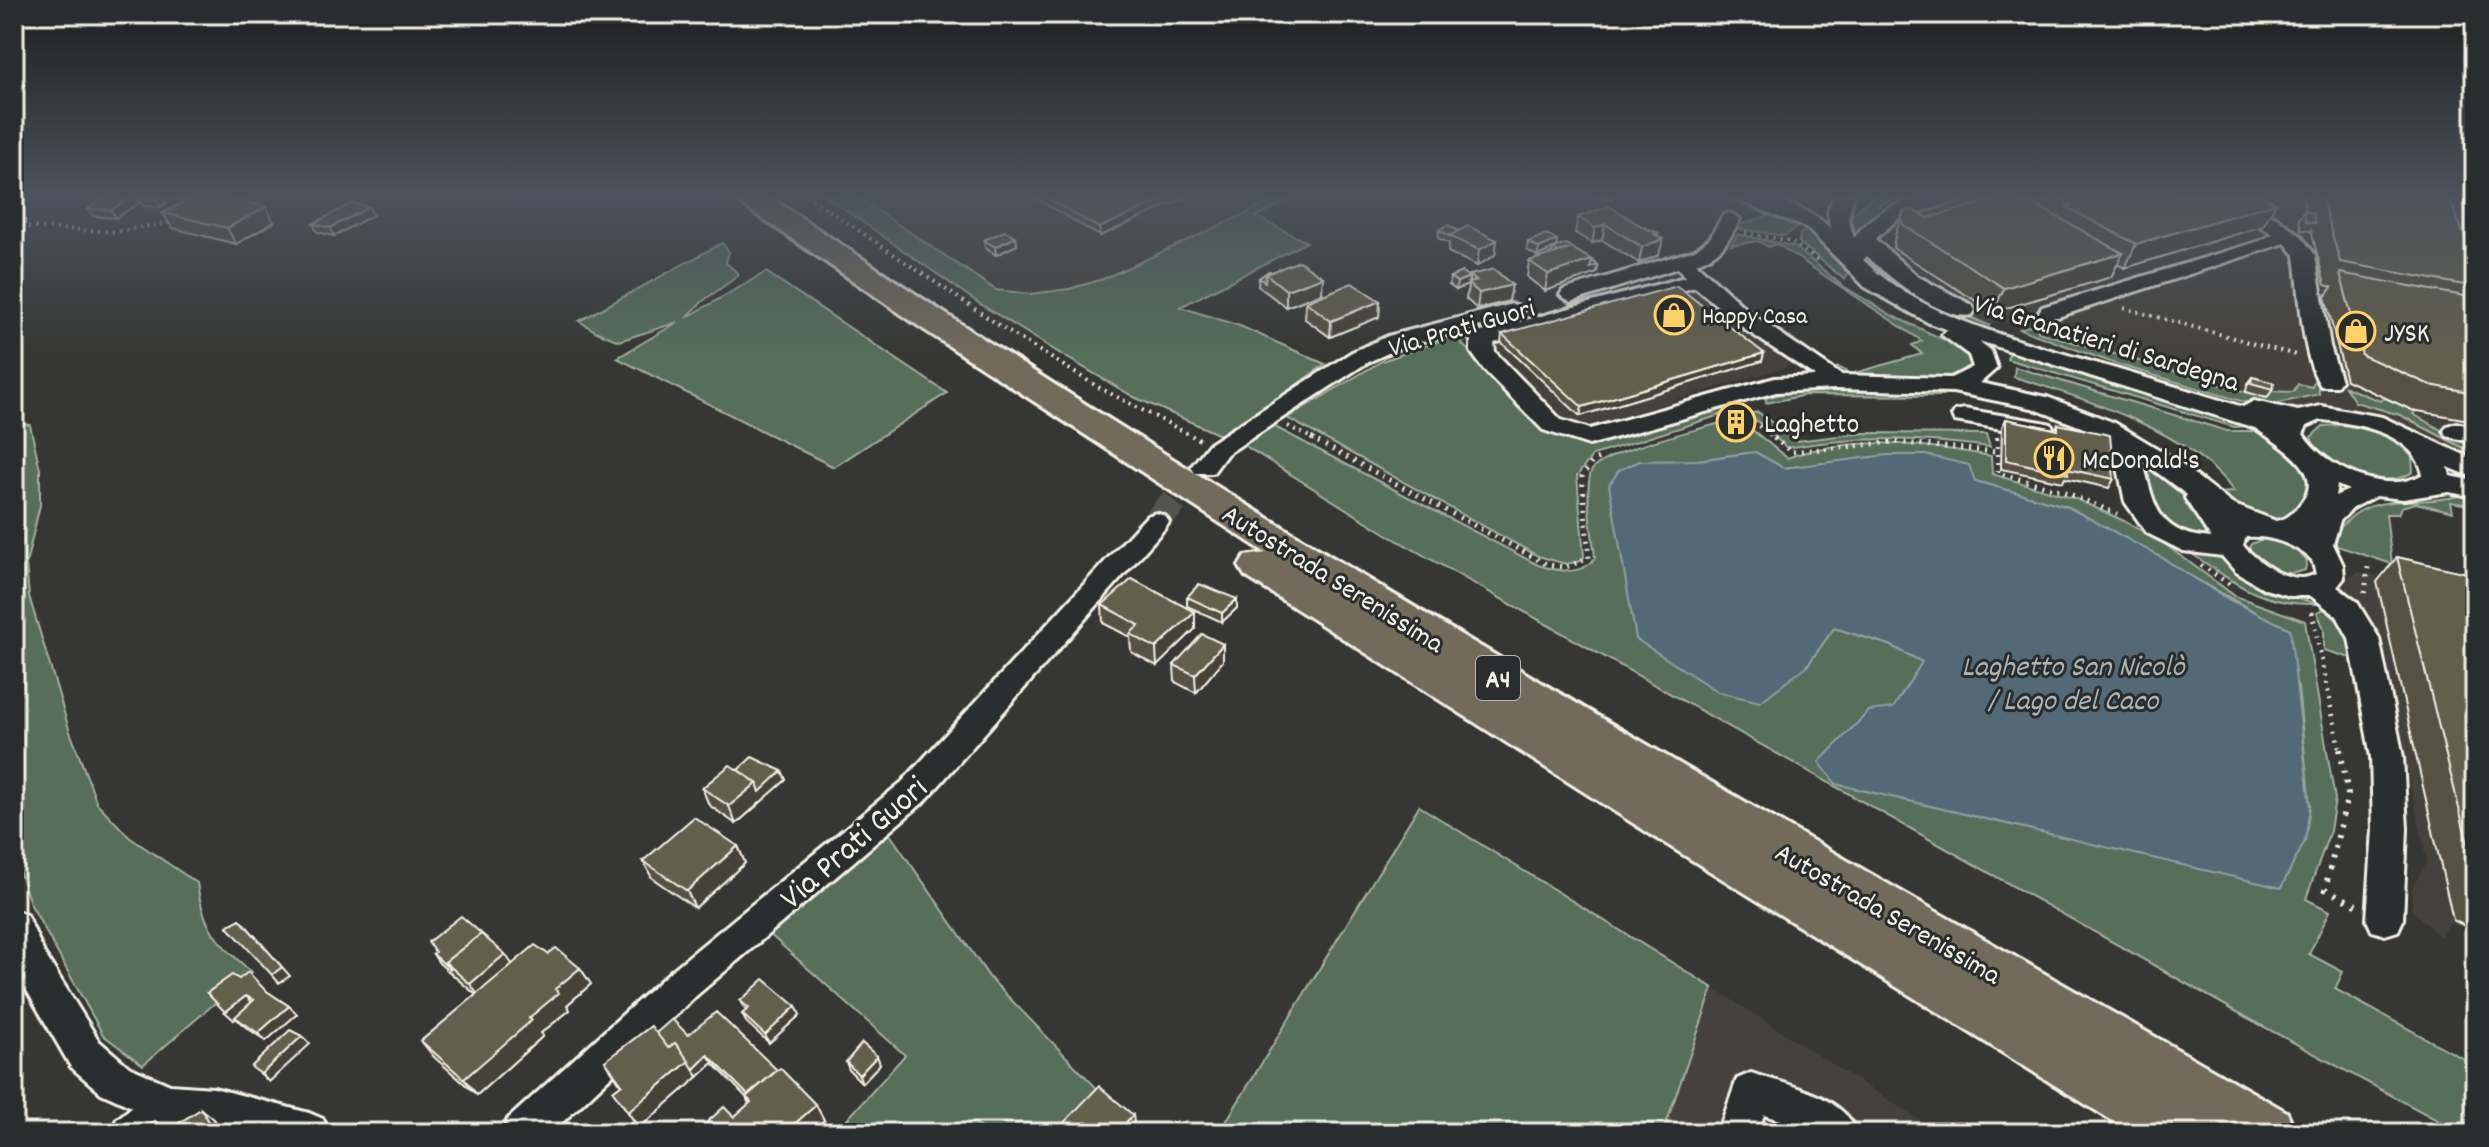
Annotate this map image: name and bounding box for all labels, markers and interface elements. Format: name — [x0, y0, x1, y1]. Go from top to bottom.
street label: Via Granatieri di Sardegna — [1968, 286, 2244, 405]
street label: Via Prati Guori — [1385, 291, 1540, 371]
shop icon: Happy Casa — [1653, 294, 1695, 336]
place label: Happy Casa — [1702, 301, 1808, 335]
shop icon: JYSK — [2335, 310, 2377, 352]
place label: JYSK — [2384, 316, 2430, 356]
building icon: Laghetto — [1715, 401, 1757, 443]
place label: Laghetto — [1764, 407, 1859, 447]
restaurant icon: McDonald's — [2033, 437, 2075, 479]
place label: McDonald's — [2082, 443, 2200, 483]
street label: Autostrada Serenissima — [1213, 497, 1451, 666]
water label: Laghetto San Nicolò / Lago del Caco — [1961, 648, 2186, 725]
road number: A4 — [1476, 656, 1520, 700]
street label: Via Prati Guori — [771, 767, 941, 924]
street label: Autostrada Serenissima — [1766, 835, 2008, 998]

